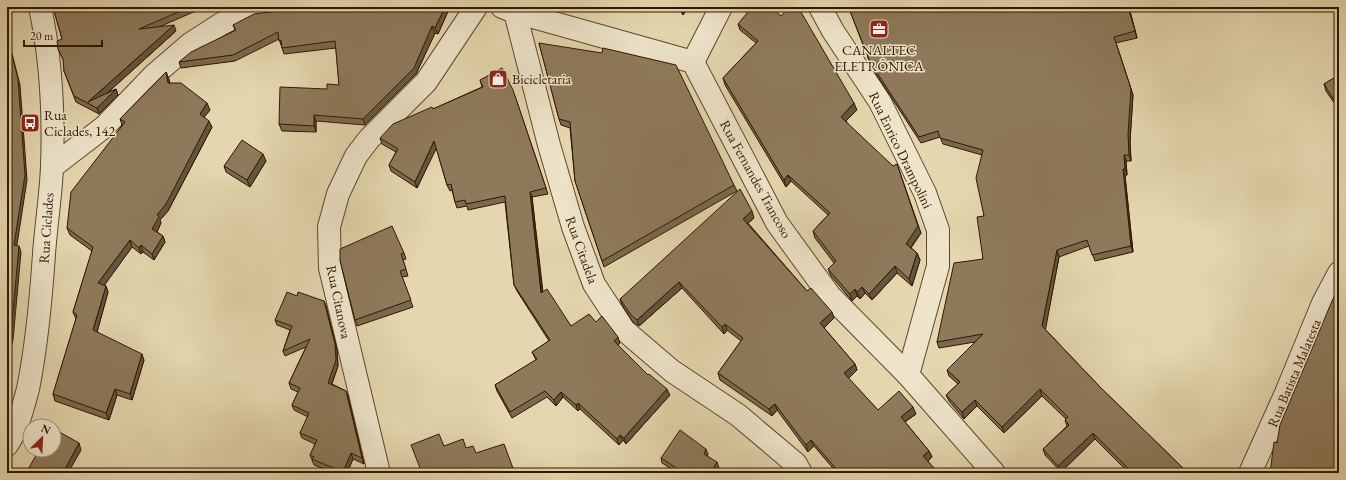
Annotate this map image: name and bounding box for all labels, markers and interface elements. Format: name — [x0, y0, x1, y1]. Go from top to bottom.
office icon: CANALTEC ELETRÔNICA — [868, 18, 890, 40]
scale bar — [24, 22, 102, 48]
text: 20 m — [30, 28, 54, 44]
place label: CANALTEC ELETRÔNICA — [834, 41, 924, 75]
shop icon: Bicicletaria — [487, 68, 509, 90]
place label: Bicicletaria — [512, 70, 571, 88]
street label: Rua Enrico Drampolini — [865, 89, 937, 212]
place label: Rua Ciclades, 142 — [44, 106, 116, 140]
bus stop icon: Rua Ciclades, 142 — [19, 112, 41, 134]
street label: Rua Fernandes Trancoso — [716, 117, 796, 241]
street label: Rua Ciclades — [35, 192, 57, 264]
street label: Rua Citadela — [561, 214, 603, 287]
street label: Rua Citanova — [322, 264, 356, 341]
street label: Rua Batista Malatesta — [1263, 316, 1325, 430]
north arrow — [22, 418, 62, 458]
text: N — [39, 421, 53, 437]

